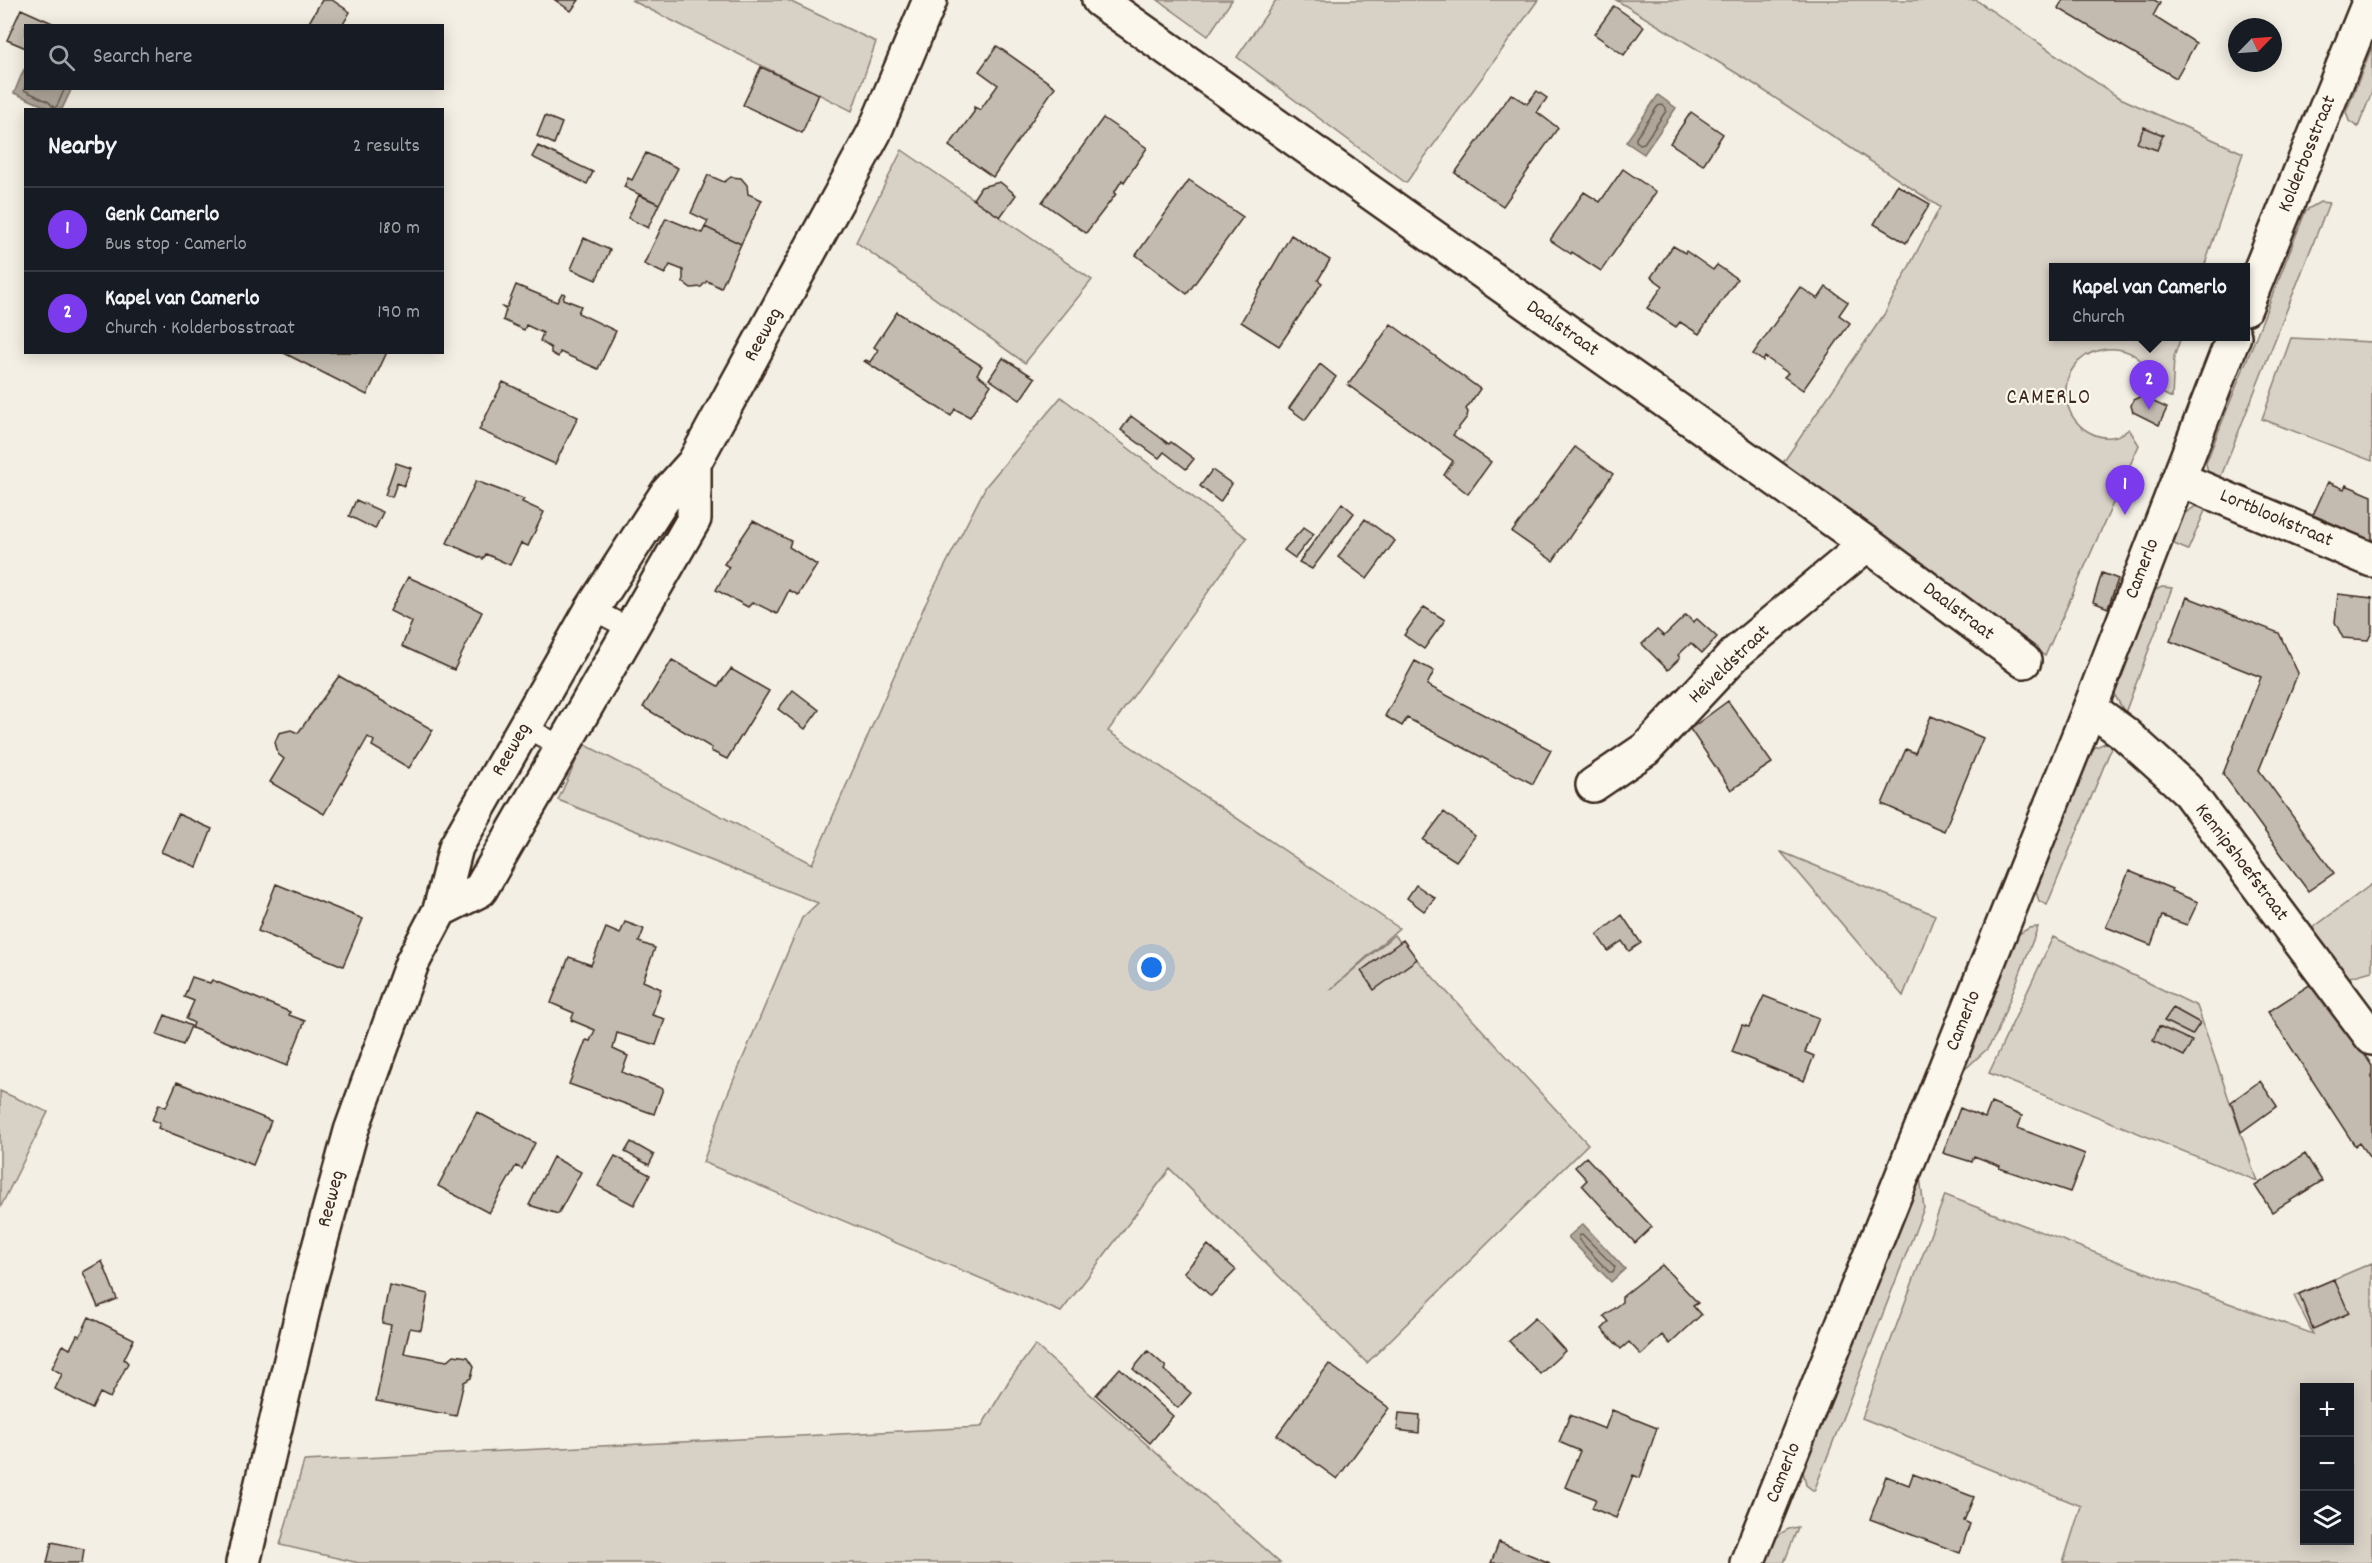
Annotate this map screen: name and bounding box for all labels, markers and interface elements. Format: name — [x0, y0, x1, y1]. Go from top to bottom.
north arrow — [2228, 18, 2282, 72]
search box — [24, 24, 444, 90]
icon: search — [45, 41, 78, 74]
text: Search here — [93, 42, 192, 73]
street label: Kolderbosstraat — [2272, 91, 2344, 217]
text: Nearby — [48, 129, 116, 166]
text: 2 results — [353, 133, 420, 161]
text: Genk Camerlo — [105, 200, 219, 231]
text: 1 — [65, 215, 70, 243]
text: 180 m — [378, 215, 420, 243]
text: Bus stop · Camerlo — [105, 231, 247, 259]
popup — [2049, 263, 2250, 341]
text: Kapel van Camerlo — [2072, 273, 2227, 304]
text: Kapel van Camerlo — [105, 284, 259, 315]
street label: Daalstraat — [1520, 294, 1604, 364]
text: 2 — [63, 299, 72, 327]
text: 190 m — [377, 299, 420, 327]
street label: Reeweg — [738, 303, 790, 367]
text: Church — [2072, 304, 2125, 332]
text: Church · Kolderbosstraat — [105, 315, 295, 343]
pin: 2 — [2130, 360, 2168, 410]
district label: CAMERLO — [2006, 384, 2092, 414]
pin: 1 — [2106, 466, 2144, 515]
street label: Lortblookstraat — [2215, 483, 2337, 555]
street label: Camerlo — [2119, 535, 2167, 603]
street label: Daalstraat — [1916, 576, 2000, 648]
street label: Heiveldstraat — [1683, 619, 1777, 711]
street label: Reeweg — [485, 718, 539, 782]
street label: Kennipshoefstraat — [2187, 798, 2295, 928]
your location — [1137, 953, 1166, 982]
street label: Camerlo — [1939, 987, 1989, 1055]
street label: Reeweg — [311, 1167, 353, 1231]
map controls — [2300, 1383, 2354, 1545]
button: + — [2300, 1383, 2354, 1437]
button: − — [2300, 1437, 2354, 1491]
street label: Camerlo — [1759, 1439, 1809, 1507]
button: layers — [2300, 1491, 2354, 1545]

